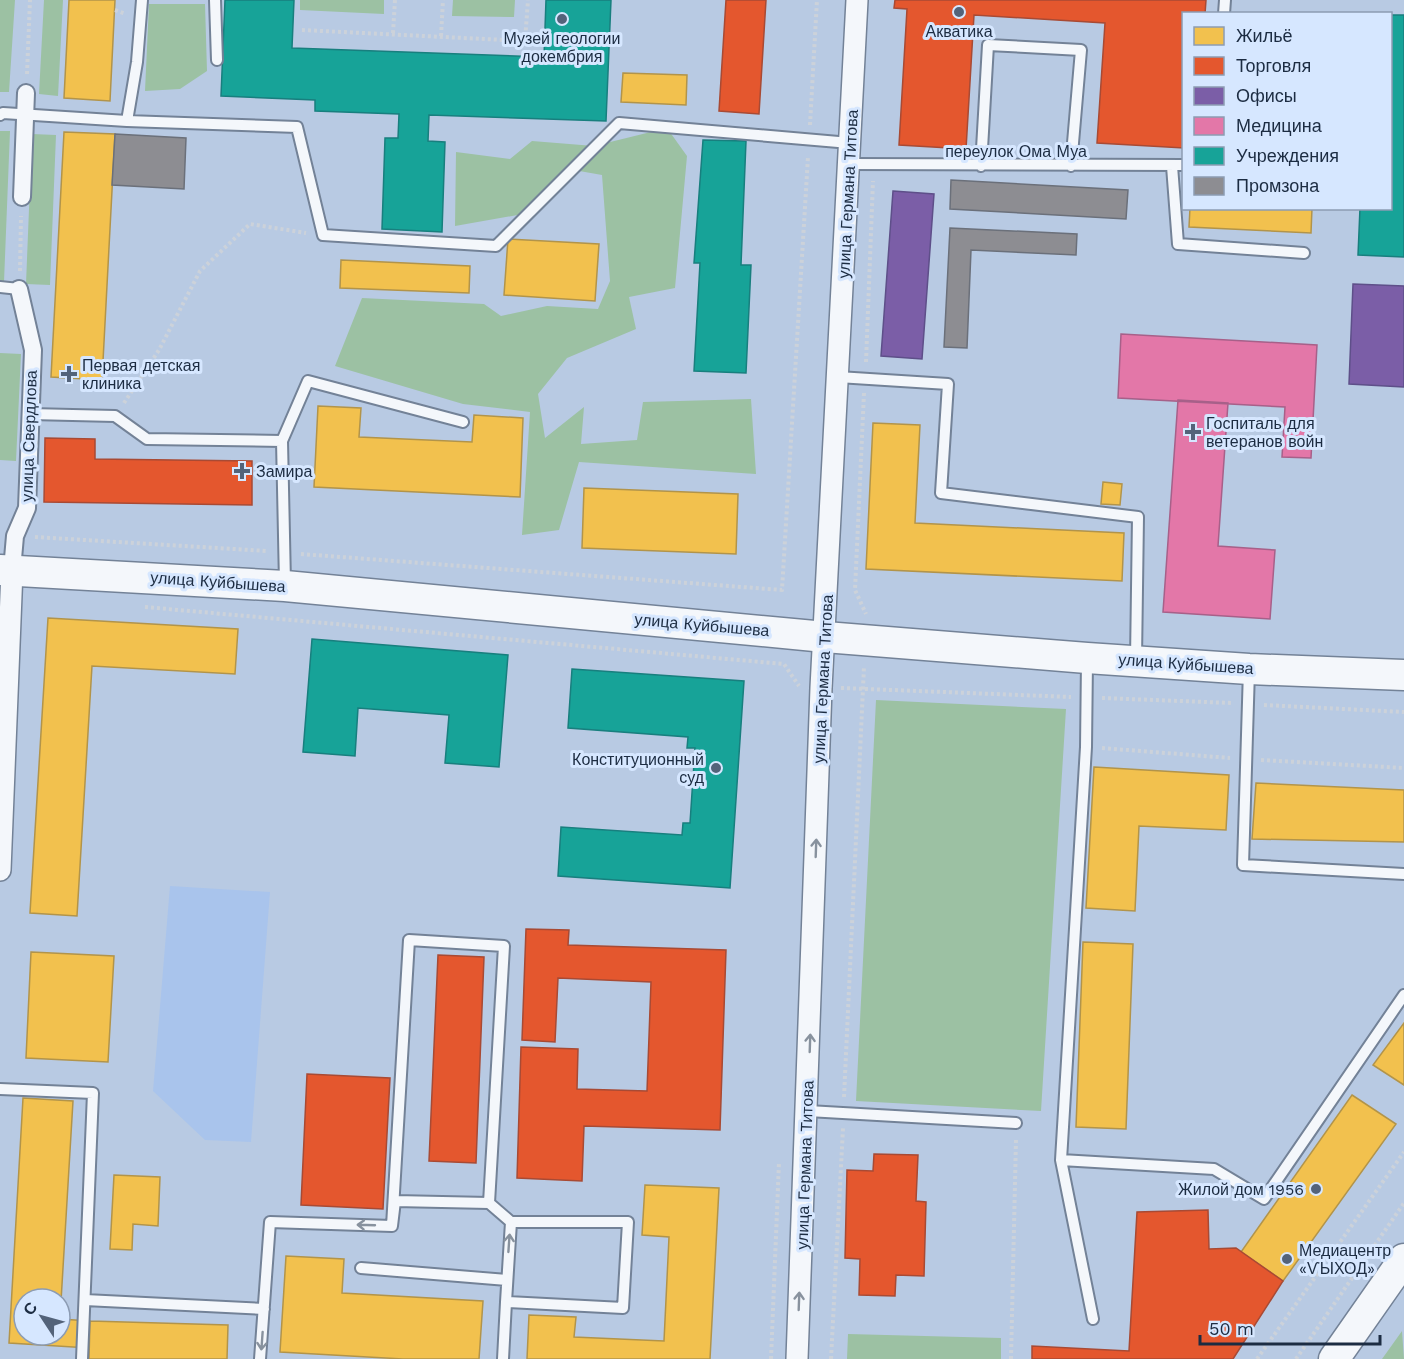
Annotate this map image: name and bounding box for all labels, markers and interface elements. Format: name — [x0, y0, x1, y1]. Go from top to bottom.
marker: Акватика — [952, 5, 966, 19]
marker: Музей геологии докембрия — [555, 12, 569, 26]
legend — [1182, 12, 1392, 210]
place label: Акватика — [925, 22, 993, 41]
text: Жильё — [1236, 25, 1293, 46]
place label: Музей геологии докембрия — [503, 29, 621, 66]
text: Торговля — [1236, 55, 1311, 76]
text: Офисы — [1236, 85, 1297, 106]
street label: улица Германа Титова — [834, 109, 862, 279]
text: Медицина — [1236, 115, 1323, 136]
street label: переулок Ома Муа — [945, 142, 1087, 161]
text: Учреждения — [1236, 145, 1339, 166]
text: Промзона — [1236, 175, 1320, 196]
place label: Первая детская клиника — [82, 356, 200, 393]
marker: Первая детская клиника — [60, 365, 78, 383]
street label: улица Свердлова — [17, 370, 41, 502]
place label: Госпиталь для ветеранов войн — [1206, 414, 1323, 451]
marker: Госпиталь для ветеранов войн — [1184, 423, 1202, 441]
marker: Замира — [233, 462, 251, 480]
place label: Замира — [256, 462, 312, 481]
street label: улица Куйбышева — [150, 568, 286, 596]
street label: улица Германа Титова — [809, 594, 837, 764]
street label: улица Куйбышева — [634, 610, 770, 640]
street label: улица Куйбышева — [1118, 650, 1254, 678]
place label: Конституционный суд — [572, 750, 705, 787]
marker: Конституционный суд — [709, 761, 723, 775]
one-way arrow — [811, 838, 822, 858]
one-way arrow — [804, 1033, 815, 1053]
street label: улица Германа Титова — [793, 1080, 817, 1250]
place label: Жилой дом 1956 — [1178, 1180, 1304, 1199]
marker: Жилой дом 1956 — [1309, 1182, 1323, 1196]
one-way arrow — [357, 1219, 377, 1231]
one-way arrow — [504, 1234, 515, 1254]
place label: Медиацентр «ѴЫХОД» — [1299, 1241, 1391, 1278]
marker: Медиацентр «ѴЫХОД» — [1280, 1252, 1294, 1266]
north arrow — [12, 1287, 72, 1347]
one-way arrow — [794, 1291, 805, 1311]
text: С — [19, 1298, 42, 1319]
scale bar — [1200, 1308, 1380, 1346]
text: 50 m — [1209, 1318, 1254, 1339]
one-way arrow — [256, 1331, 267, 1351]

